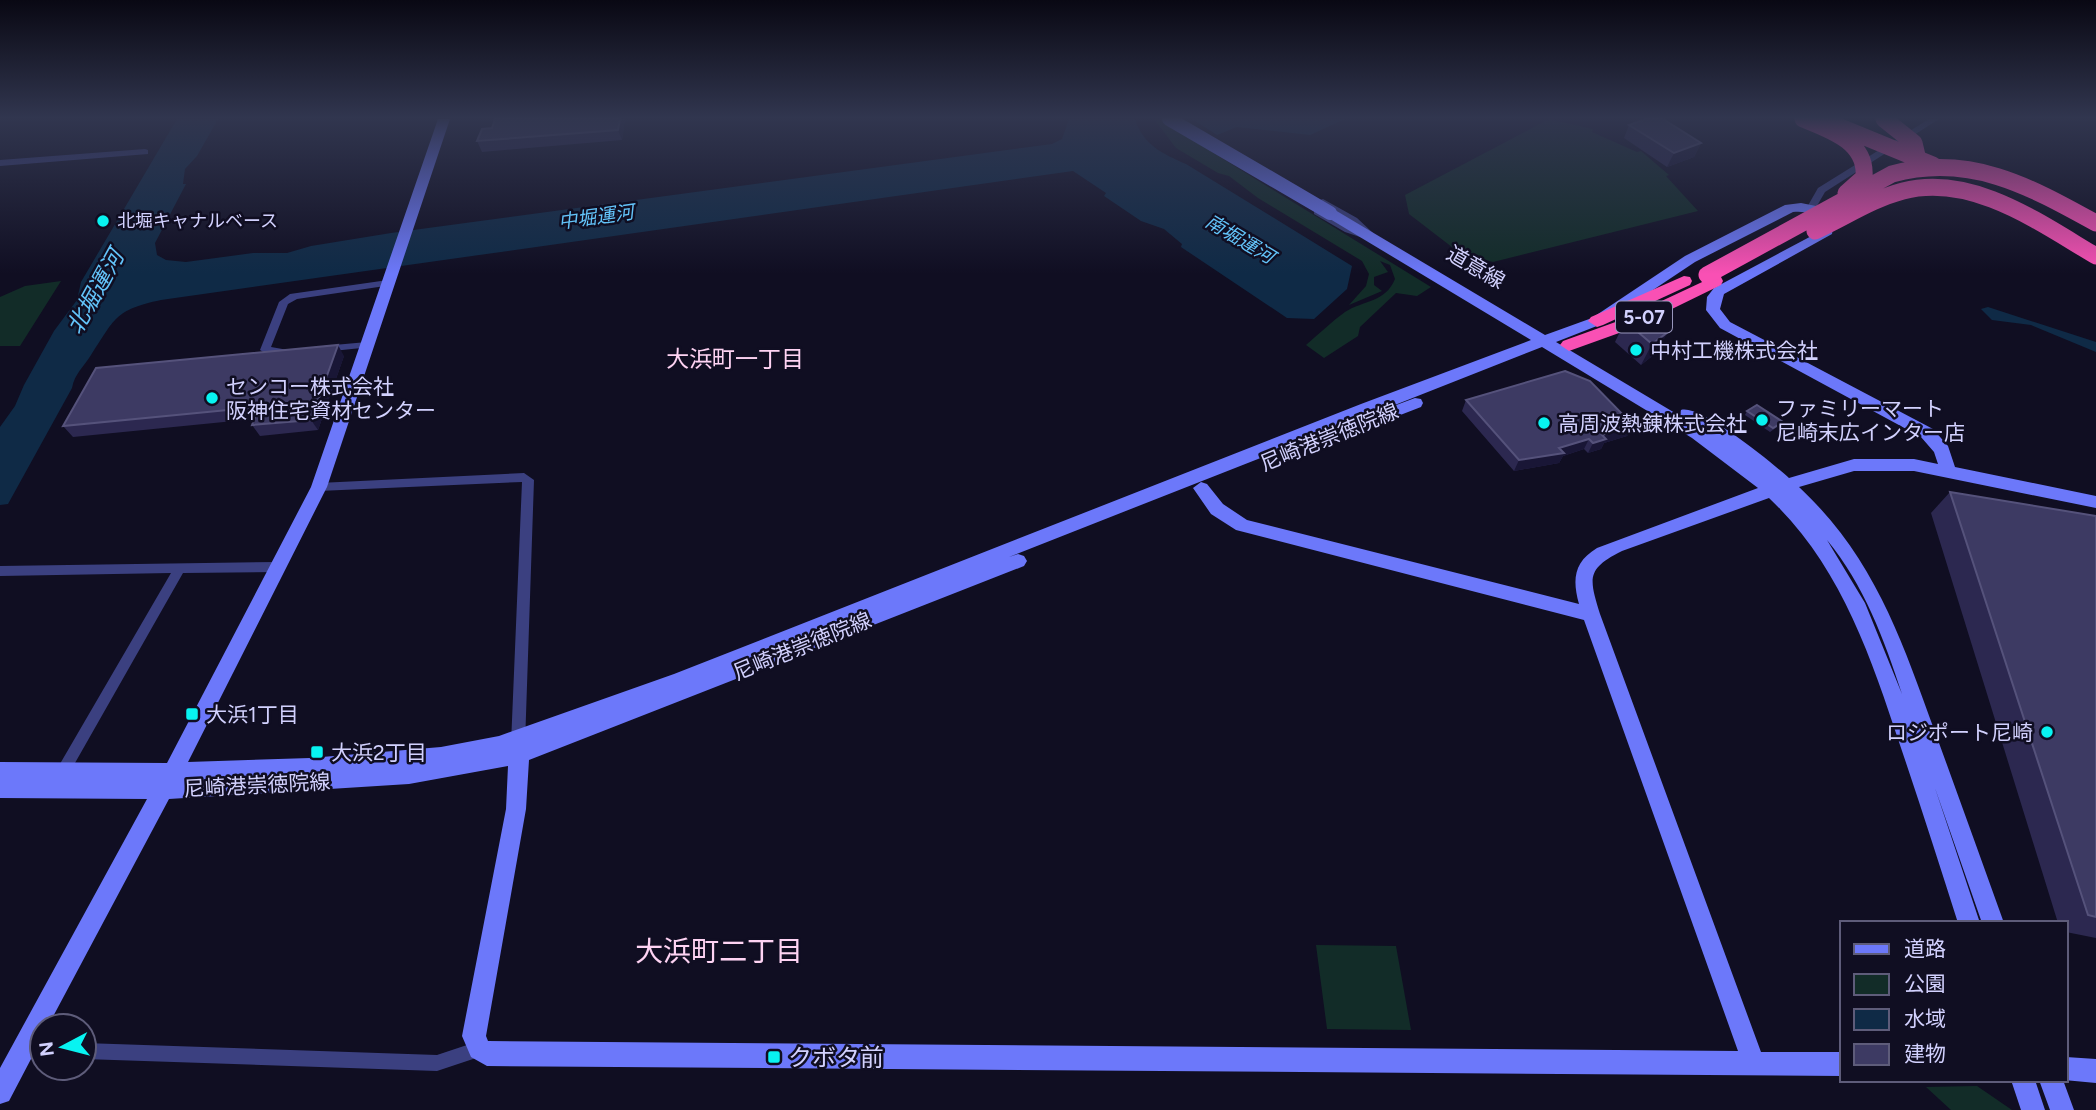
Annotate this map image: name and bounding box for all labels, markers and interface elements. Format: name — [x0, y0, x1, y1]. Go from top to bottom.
water label: 中堀運河 — [557, 200, 639, 234]
place label: 北堀キャナルベース — [117, 210, 278, 232]
water label: 南堀運河 — [1201, 210, 1282, 270]
marker: 北堀キャナルベース — [95, 213, 111, 229]
street label: 道意線 — [1442, 240, 1510, 294]
water label: 北堀運河 — [60, 241, 131, 339]
road number: 5-07 — [1616, 302, 1672, 332]
place label: 中村工機株式会社 — [1650, 338, 1818, 363]
marker: 中村工機株式会社 — [1628, 342, 1644, 358]
district label: 大浜町一丁目 — [666, 345, 804, 373]
place label: センコー株式会社 阪神住宅資材センター — [226, 374, 436, 423]
marker: センコー株式会社 阪神住宅資材センター — [204, 390, 220, 406]
place label: ファミリーマート 尼崎末広インター店 — [1776, 396, 1965, 445]
street label: 尼崎港崇徳院線 — [1256, 398, 1402, 476]
place label: 高周波熱錬株式会社 — [1558, 411, 1747, 436]
marker: ファミリーマート 尼崎末広インター店 — [1754, 412, 1770, 428]
marker: 高周波熱錬株式会社 — [1536, 415, 1552, 431]
street label: 尼崎港崇徳院線 — [729, 607, 875, 685]
place label: 大浜1丁目 — [206, 702, 299, 727]
marker: 大浜1丁目 — [184, 706, 200, 722]
place label: ロジポート尼崎 — [1886, 720, 2033, 745]
marker: ロジポート尼崎 — [2039, 724, 2055, 740]
place label: 大浜2丁目 — [331, 740, 427, 765]
marker: 大浜2丁目 — [309, 744, 325, 760]
street label: 尼崎港崇徳院線 — [183, 769, 331, 801]
legend — [1840, 921, 2068, 1082]
district label: 大浜町二丁目 — [635, 934, 803, 968]
text: 道路 — [1904, 936, 1946, 961]
text: 公園 — [1904, 971, 1946, 996]
text: 水域 — [1904, 1006, 1946, 1031]
north arrow — [28, 1012, 98, 1082]
text: N — [34, 1040, 59, 1058]
text: 建物 — [1904, 1041, 1946, 1066]
place label: クボタ前 — [788, 1043, 884, 1072]
marker: クボタ前 — [766, 1049, 782, 1065]

